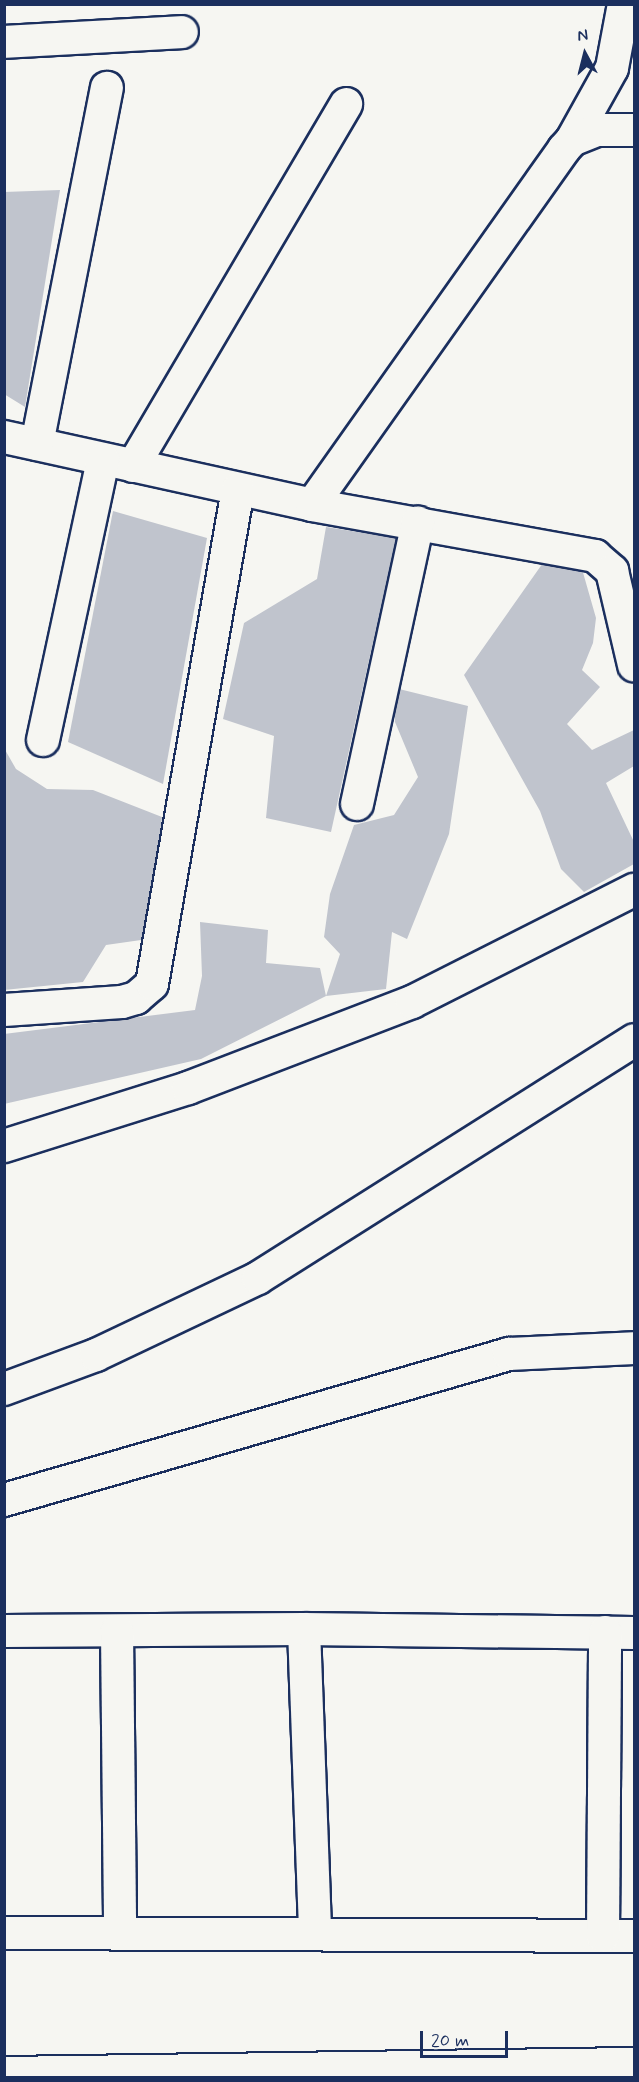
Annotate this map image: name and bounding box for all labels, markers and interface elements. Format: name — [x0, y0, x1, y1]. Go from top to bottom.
north arrow — [555, 24, 615, 84]
text: N — [576, 25, 589, 47]
scale bar — [423, 2019, 512, 2057]
text: 20 m — [431, 2029, 469, 2053]

